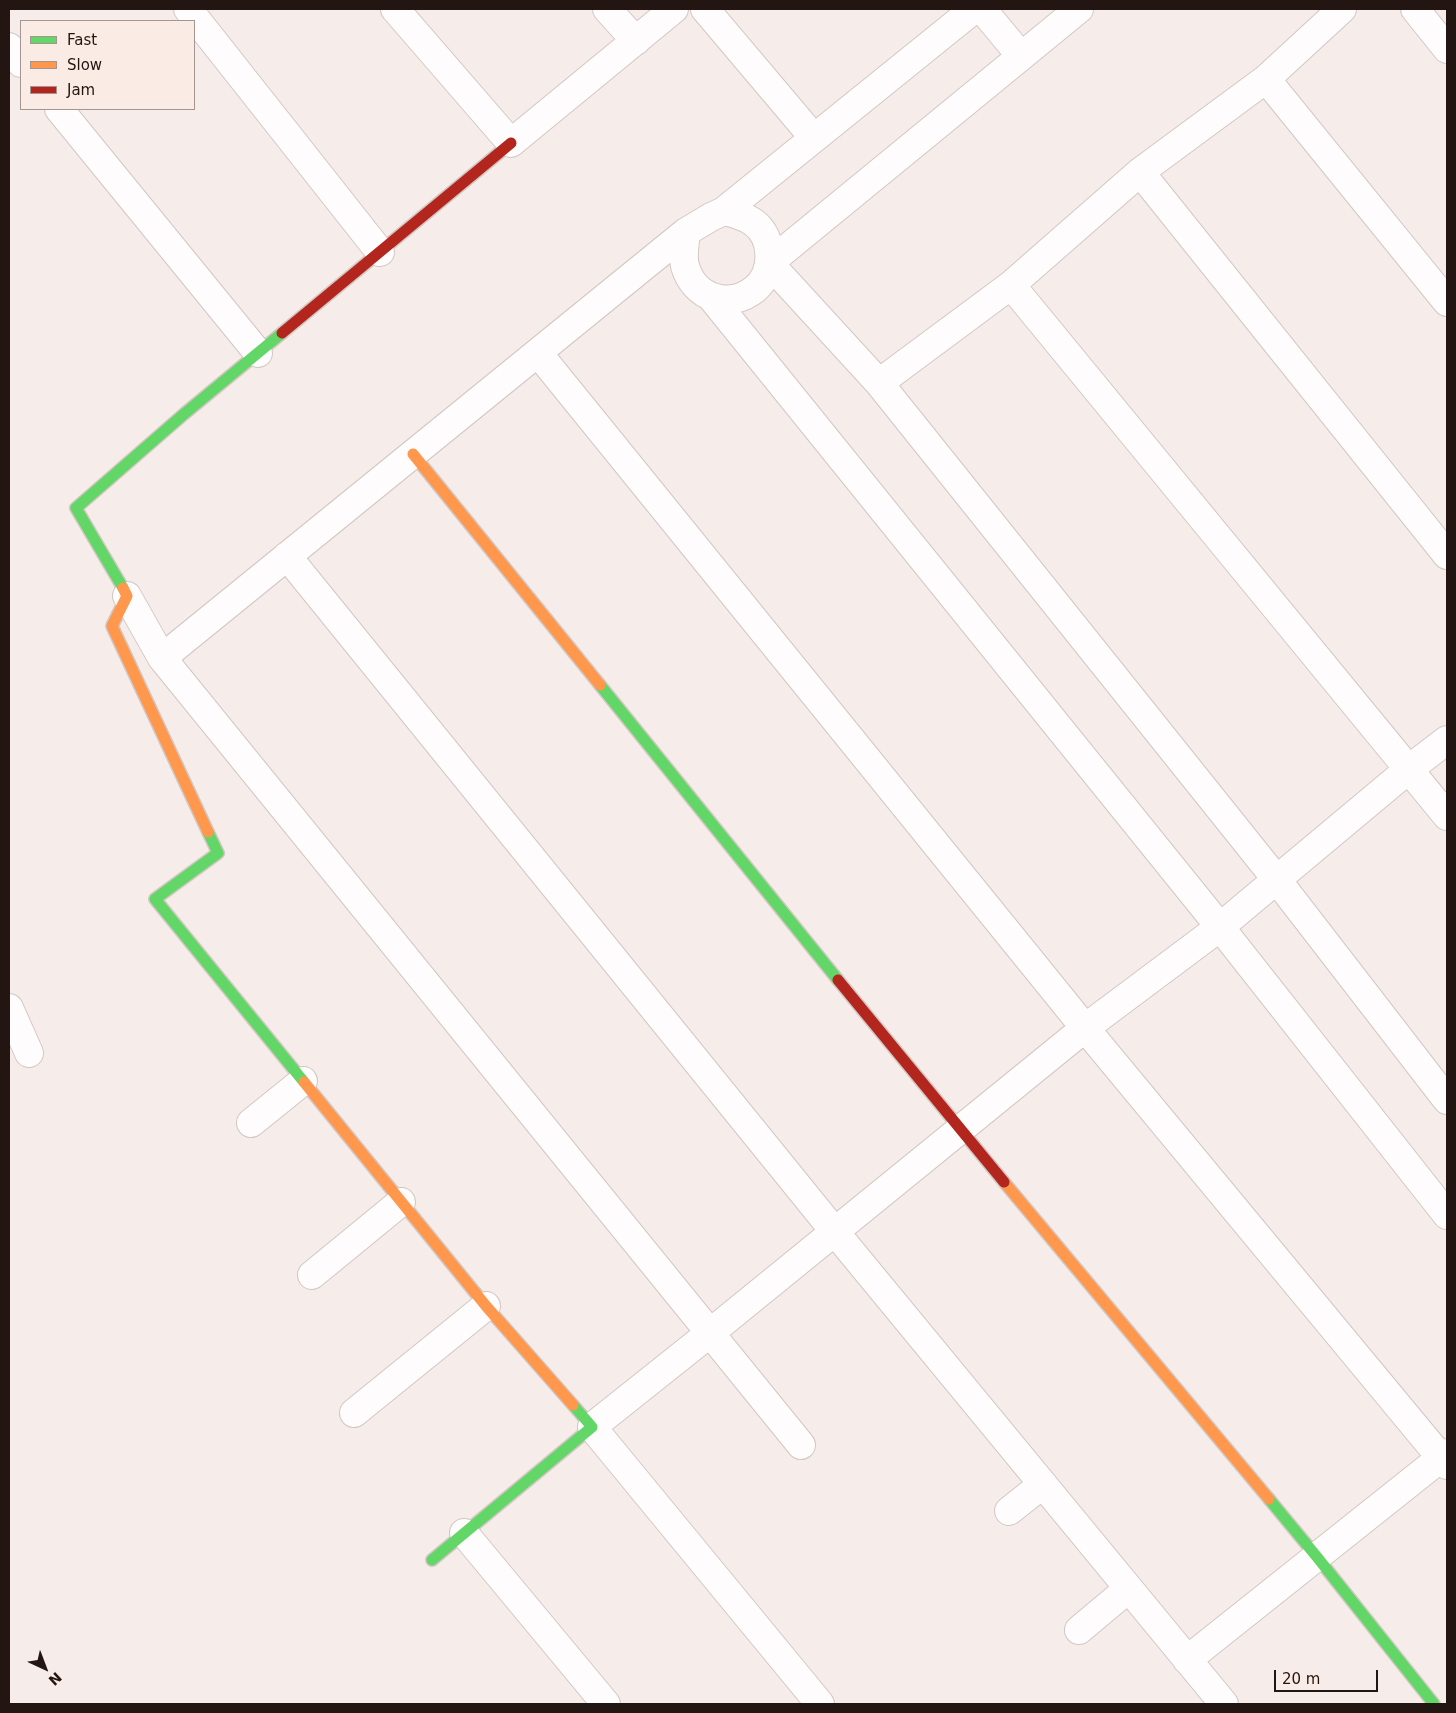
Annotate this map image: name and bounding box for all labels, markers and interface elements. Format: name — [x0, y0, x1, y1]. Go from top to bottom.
legend — [20, 20, 195, 110]
text: Fast — [67, 31, 97, 49]
text: Slow — [67, 56, 102, 74]
text: Jam — [67, 81, 95, 99]
north arrow — [20, 1643, 70, 1693]
scale bar — [1276, 1660, 1380, 1692]
text: N — [45, 1669, 65, 1689]
text: 20 m — [1282, 1670, 1320, 1688]

